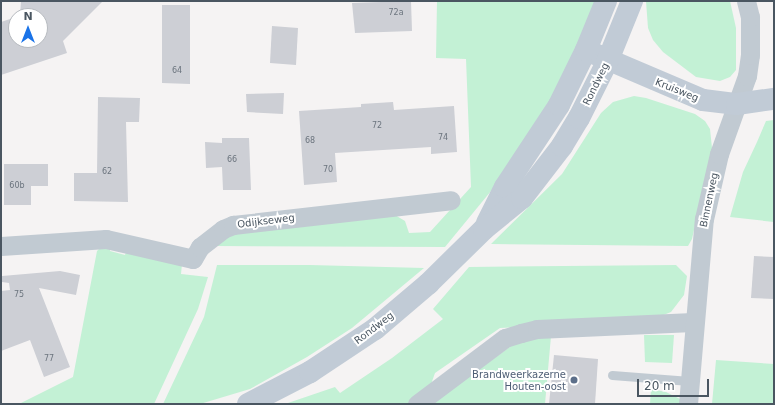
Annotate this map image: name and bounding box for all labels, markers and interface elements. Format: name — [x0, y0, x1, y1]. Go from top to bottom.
north arrow — [8, 8, 48, 48]
house number: 72a — [388, 8, 404, 18]
text: N — [23, 10, 33, 23]
street label: Rondweg — [581, 61, 611, 107]
house number: 64 — [172, 66, 182, 76]
street label: Kruisweg — [654, 76, 700, 104]
house number: 72 — [372, 121, 382, 131]
house number: 74 — [438, 133, 448, 143]
house number: 68 — [305, 136, 315, 146]
house number: 66 — [227, 155, 237, 165]
house number: 70 — [323, 165, 333, 175]
house number: 62 — [102, 167, 112, 177]
street label: Binnenweg — [697, 172, 721, 228]
house number: 60b — [9, 181, 25, 191]
street label: Odijkseweg — [237, 212, 295, 230]
house number: 75 — [14, 290, 24, 300]
street label: Rondweg — [352, 309, 396, 347]
house number: 77 — [44, 354, 54, 364]
place label: Brandweerkazerne Houten-oost — [472, 368, 566, 392]
scale bar — [639, 371, 711, 397]
marker: Brandweerkazerne Houten-oost — [569, 375, 579, 385]
text: 20 m — [644, 379, 675, 393]

